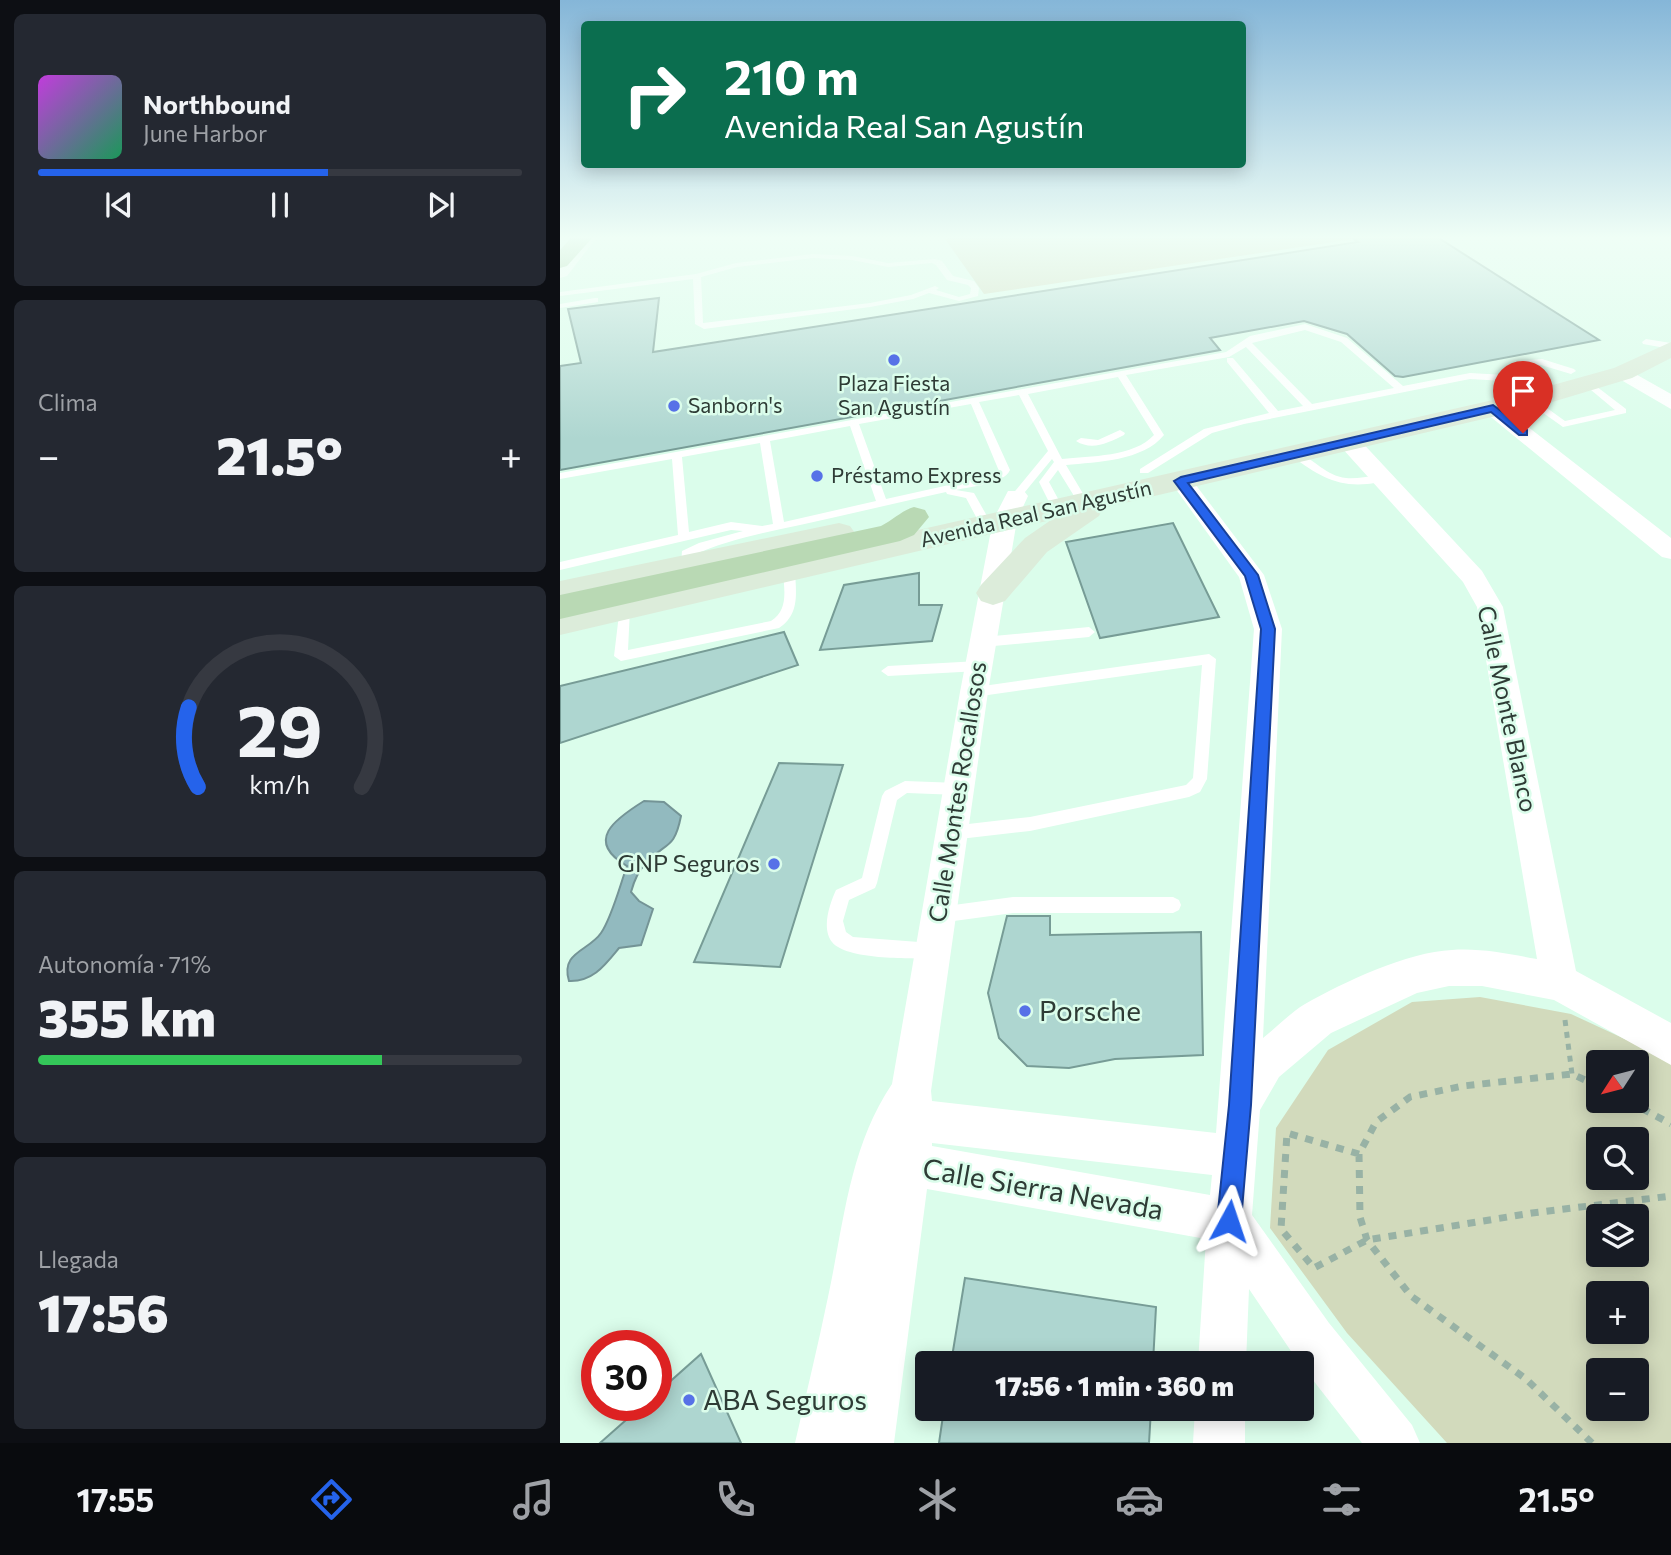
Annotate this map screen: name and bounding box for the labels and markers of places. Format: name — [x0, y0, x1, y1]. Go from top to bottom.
marker: Plaza Fiesta San Agustín — [886, 352, 902, 368]
pin — [1493, 361, 1553, 433]
place label: Plaza Fiesta San Agustín — [838, 370, 950, 419]
place label: Sanborn's — [688, 392, 783, 417]
marker: Sanborn's — [666, 398, 682, 414]
place label: Préstamo Express — [831, 462, 1002, 487]
marker: Préstamo Express — [809, 468, 825, 484]
place label: GNP Seguros — [617, 848, 760, 877]
marker: GNP Seguros — [766, 856, 782, 872]
place label: Porsche — [1039, 993, 1141, 1027]
marker: Porsche — [1017, 1003, 1033, 1019]
place label: ABA Seguros — [703, 1382, 867, 1416]
marker: ABA Seguros — [681, 1392, 697, 1408]

